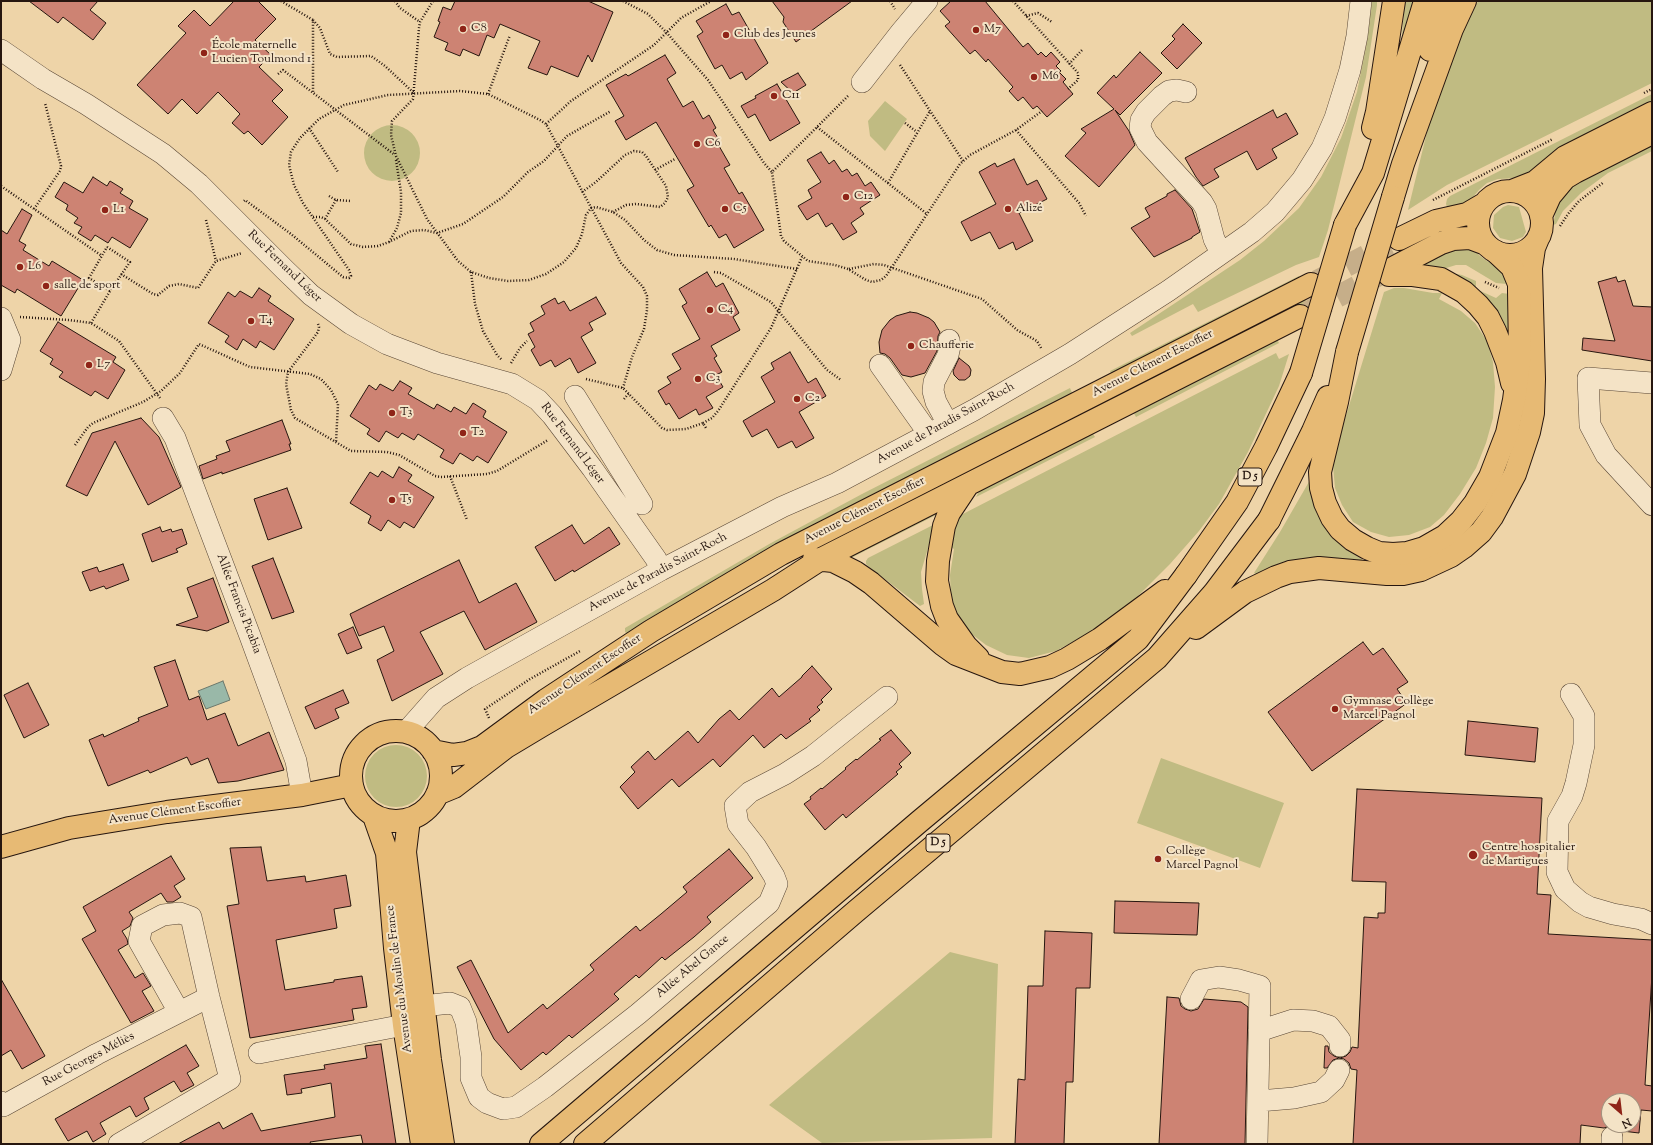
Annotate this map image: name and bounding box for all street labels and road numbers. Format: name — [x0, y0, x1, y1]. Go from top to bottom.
street label: Rue Fernand Léger — [244, 228, 324, 306]
street label: Avenue Clément Escoffier — [1090, 327, 1216, 401]
street label: Avenue de Paradis Saint-Roch — [875, 380, 1017, 468]
street label: Rue Fernand Léger — [537, 401, 607, 487]
road number: D 5 — [1238, 468, 1262, 486]
street label: Avenue Clément Escoffier — [802, 474, 928, 548]
street label: Avenue de Paradis Saint-Roch — [586, 530, 730, 616]
street label: Allée Francis Picabia — [212, 552, 264, 656]
street label: Avenue Clément Escoffier — [525, 632, 645, 718]
street label: Avenue Clément Escoffier — [108, 796, 242, 828]
road number: D 5 — [926, 834, 950, 852]
street label: Avenue du Moulin de France — [384, 904, 416, 1054]
street label: Allée Abel Gance — [654, 932, 732, 1002]
street label: Rue Georges Méliès — [41, 1030, 137, 1090]

